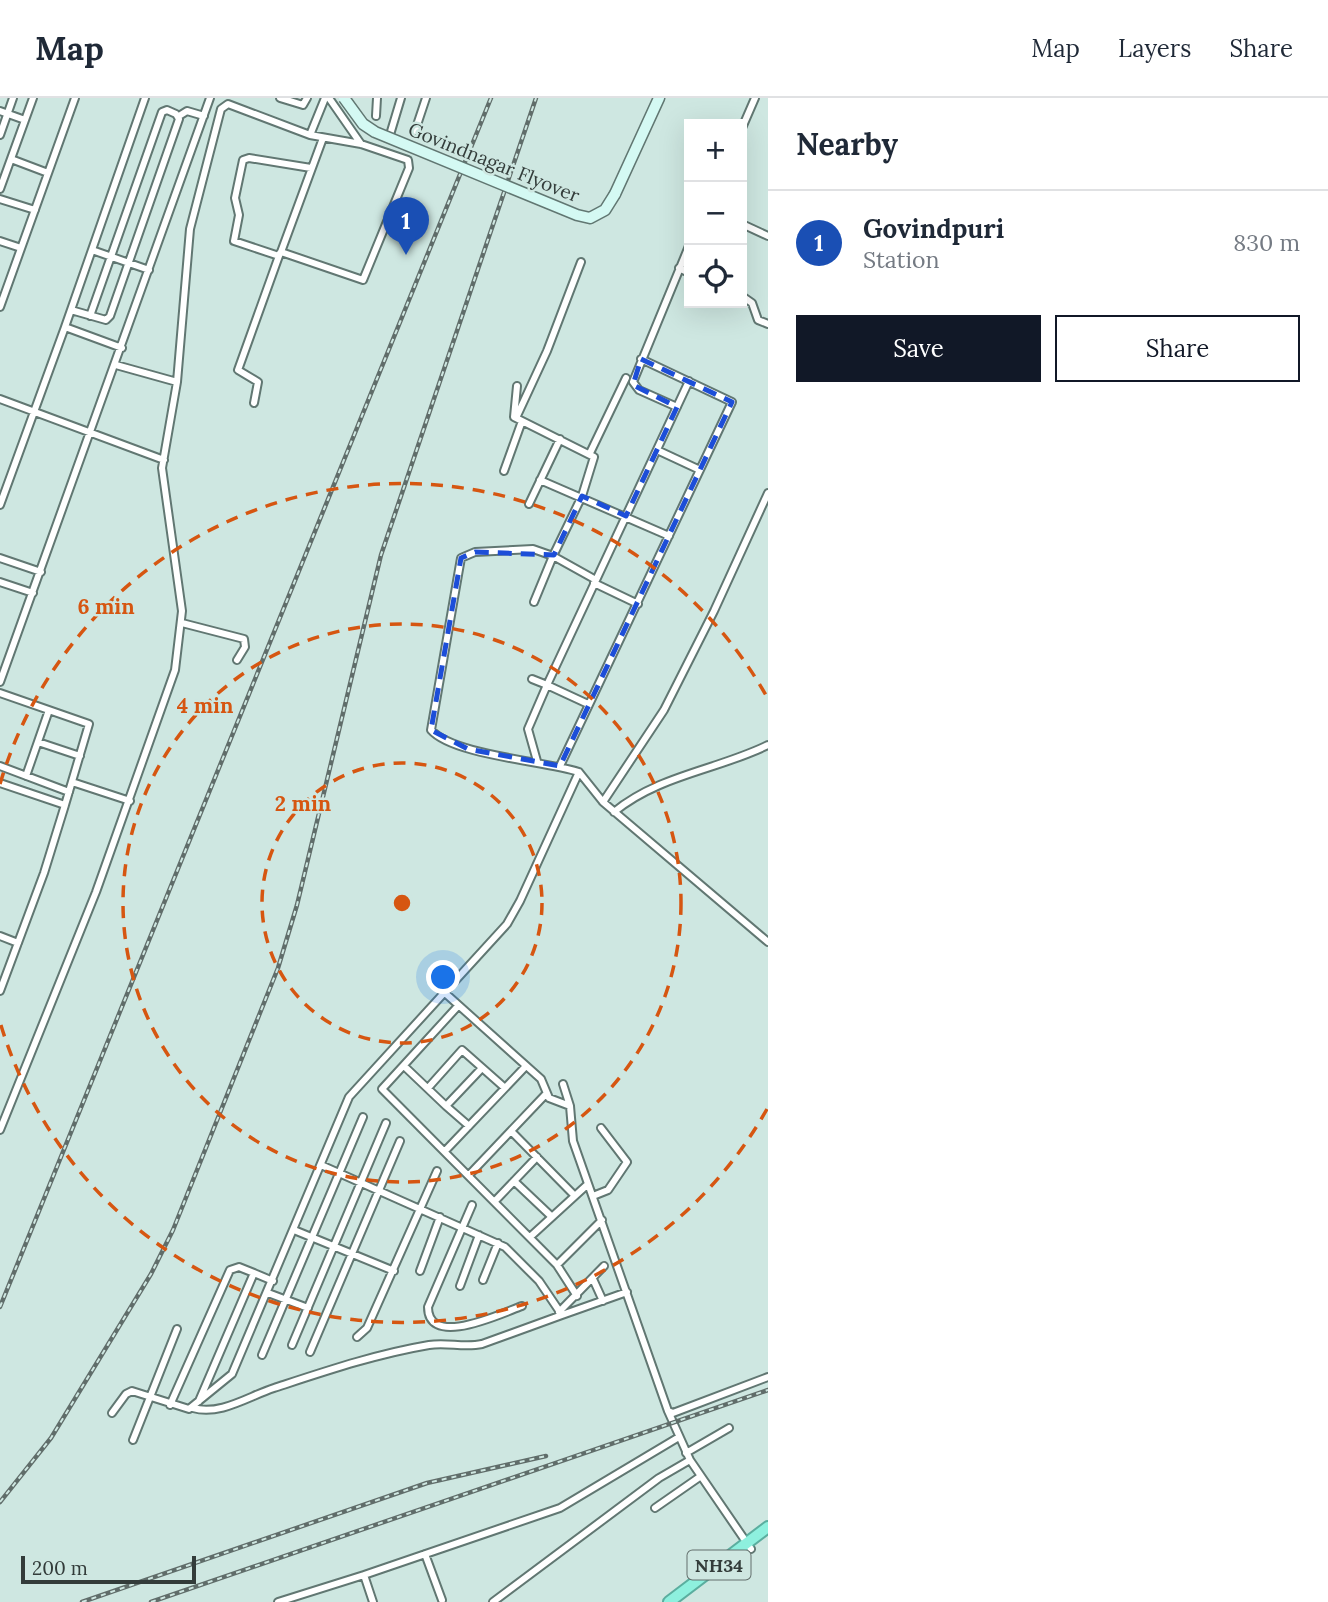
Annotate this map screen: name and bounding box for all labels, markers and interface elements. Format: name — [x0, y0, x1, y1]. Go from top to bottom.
text: Map — [35, 27, 104, 69]
text: Map — [1031, 33, 1080, 64]
text: Layers — [1118, 33, 1191, 64]
text: Share — [1229, 33, 1293, 64]
street label: Govindnagar Flyover — [405, 117, 584, 208]
map controls — [684, 119, 747, 308]
button: + — [684, 119, 747, 182]
text: Nearby — [796, 125, 898, 163]
button: − — [684, 182, 747, 245]
pin: 1 — [383, 197, 429, 255]
text: Govindpuri — [863, 212, 1004, 245]
text: 1 — [814, 228, 824, 257]
text: 830 m — [1233, 228, 1300, 257]
button: locate — [684, 245, 747, 308]
text: Station — [863, 245, 939, 274]
button: Save — [796, 315, 1041, 382]
button: Share — [1055, 315, 1300, 382]
text: 6 min — [77, 593, 135, 620]
text: 4 min — [177, 692, 233, 719]
text: 2 min — [275, 790, 331, 817]
centre of rings — [390, 891, 414, 915]
your location — [426, 960, 460, 994]
road number: NH34 — [688, 1550, 750, 1580]
scale bar — [21, 1553, 196, 1585]
text: 200 m — [32, 1556, 88, 1580]

